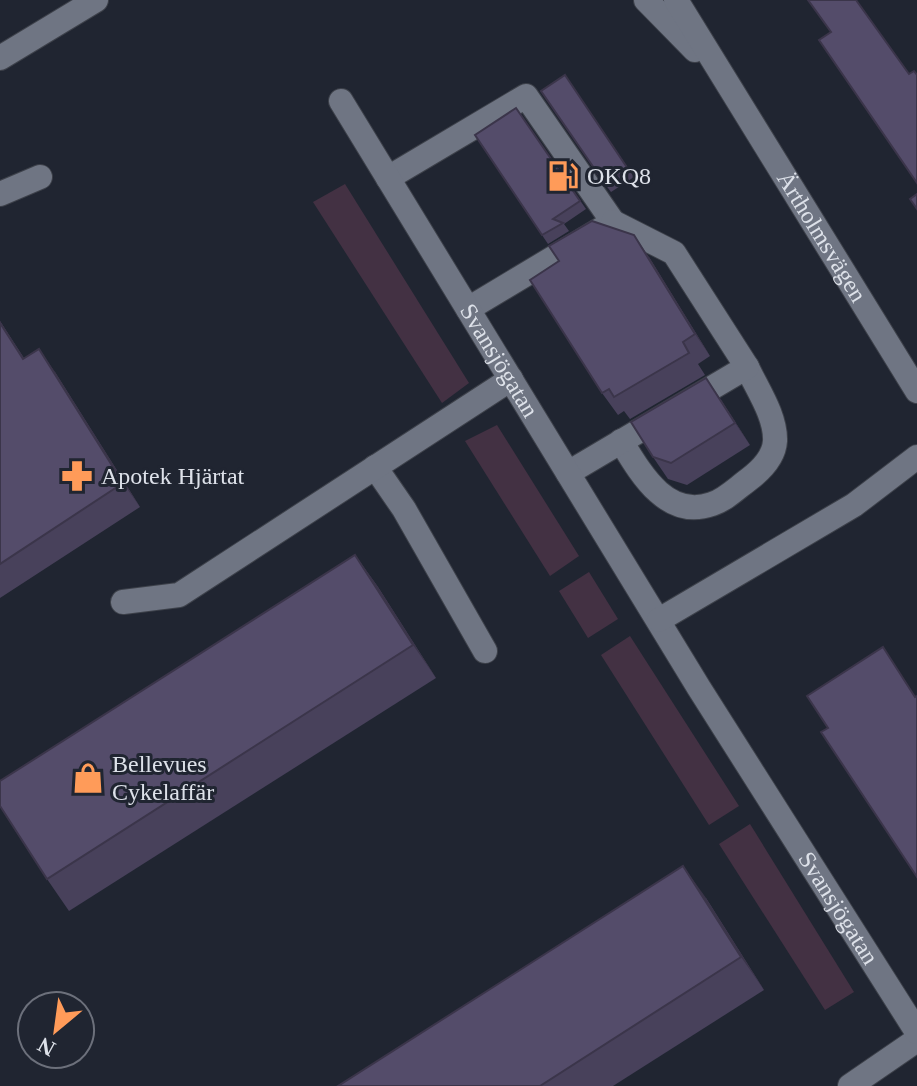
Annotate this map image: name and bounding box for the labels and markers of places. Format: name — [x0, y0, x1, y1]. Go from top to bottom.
fuel station icon: OKQ8 — [546, 159, 580, 193]
place label: OKQ8 — [587, 163, 651, 189]
pharmacy icon: Apotek Hjärtat — [60, 459, 94, 493]
place label: Apotek Hjärtat — [101, 463, 245, 489]
place label: Bellevues Cykelaffär — [112, 751, 214, 805]
shop icon: Bellevues Cykelaffär — [71, 761, 105, 795]

